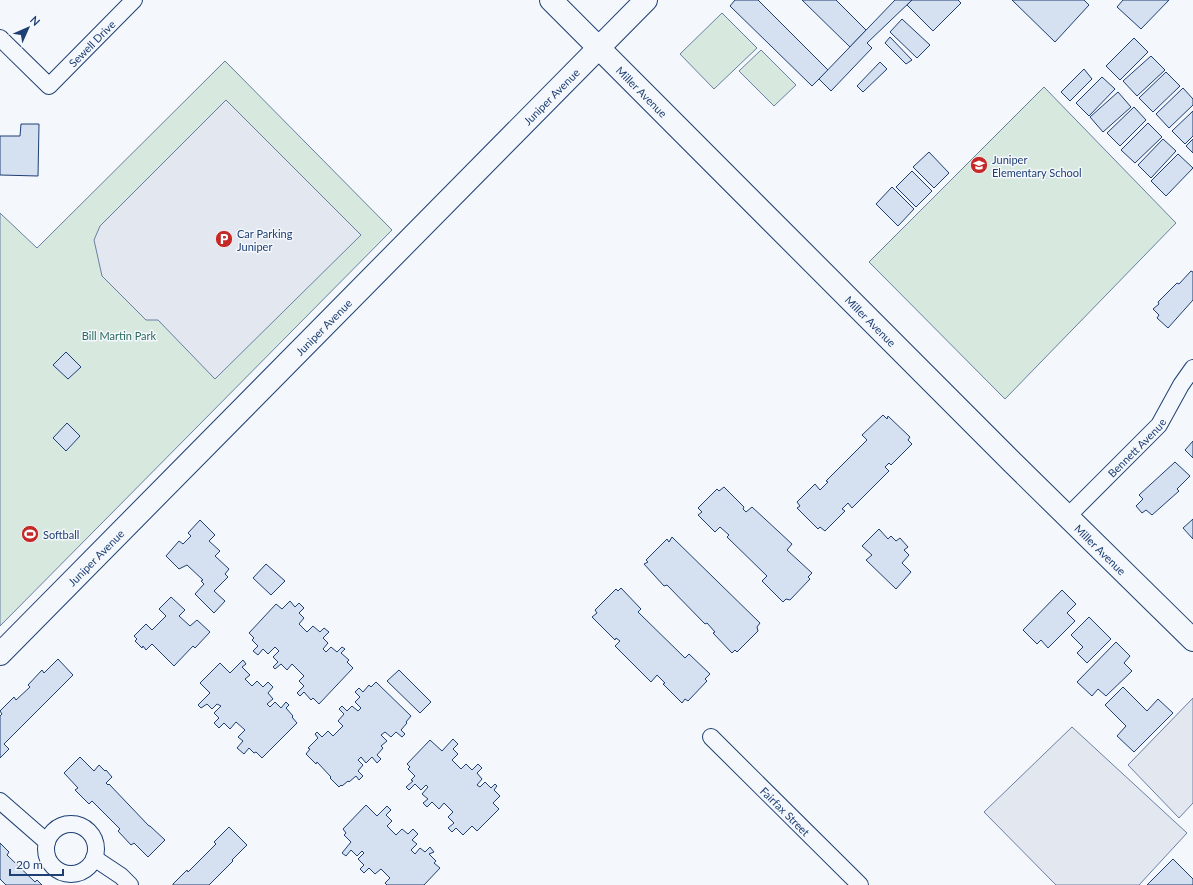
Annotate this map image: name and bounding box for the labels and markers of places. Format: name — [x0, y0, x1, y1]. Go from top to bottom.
place label: Juniper Elementary School — [992, 153, 1082, 179]
school or university icon: Juniper Elementary School — [969, 155, 989, 175]
place label: Car Parking Juniper — [237, 227, 293, 253]
parking icon: Car Parking Juniper — [214, 229, 234, 249]
sports icon: Softball — [20, 524, 40, 544]
place label: Softball — [43, 528, 79, 541]

